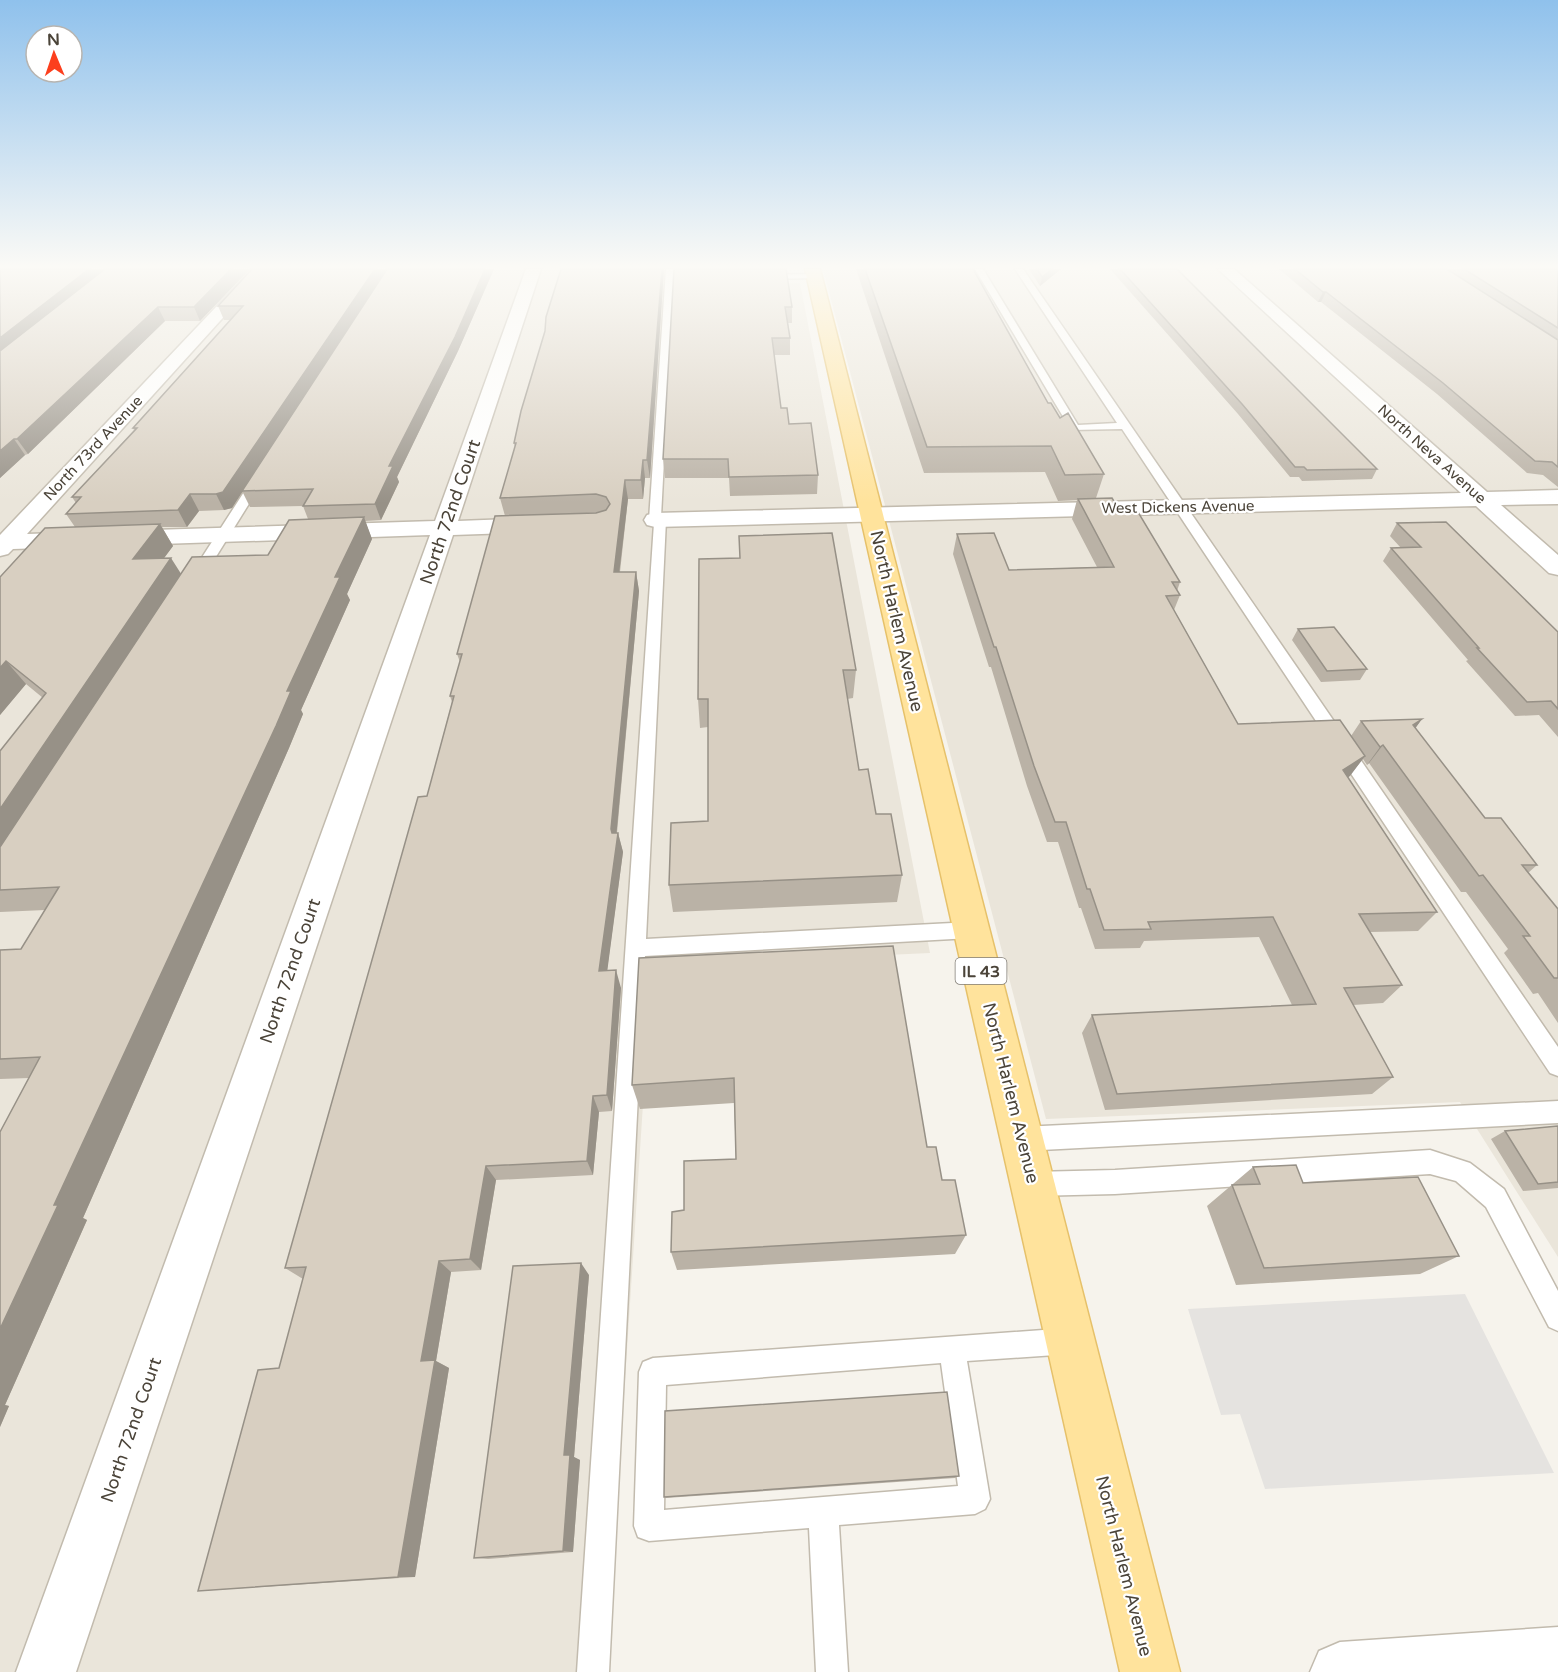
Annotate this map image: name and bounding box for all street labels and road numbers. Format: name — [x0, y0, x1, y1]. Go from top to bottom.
street label: North 73rd Avenue — [40, 392, 146, 504]
street label: North Neva Avenue — [1374, 401, 1490, 507]
street label: North 72nd Court — [415, 436, 485, 587]
street label: West Dickens Avenue — [1101, 497, 1255, 517]
street label: North Harlem Avenue — [865, 528, 929, 714]
street label: North 72nd Court — [255, 895, 325, 1046]
road number: IL 43 — [956, 958, 1006, 984]
street label: North Harlem Avenue — [978, 1000, 1044, 1186]
street label: North 72nd Court — [96, 1354, 166, 1505]
street label: North Harlem Avenue — [1091, 1473, 1157, 1659]

